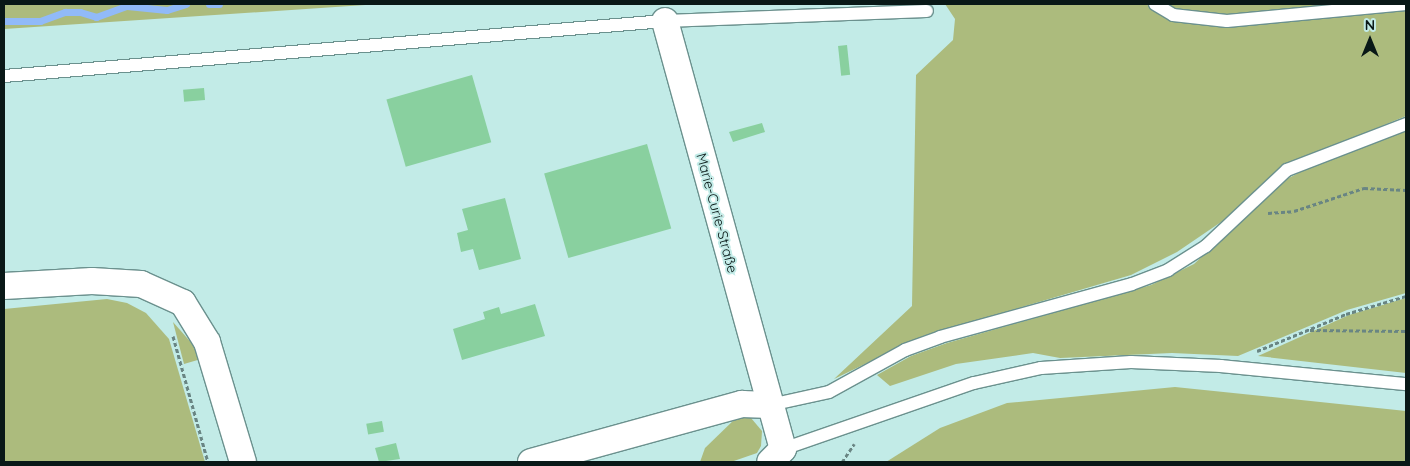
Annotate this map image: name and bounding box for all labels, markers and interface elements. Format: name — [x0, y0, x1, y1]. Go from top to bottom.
north arrow — [1345, 15, 1395, 65]
text: N — [1365, 16, 1375, 34]
street label: Marie-Curie-Straße — [693, 151, 741, 275]

